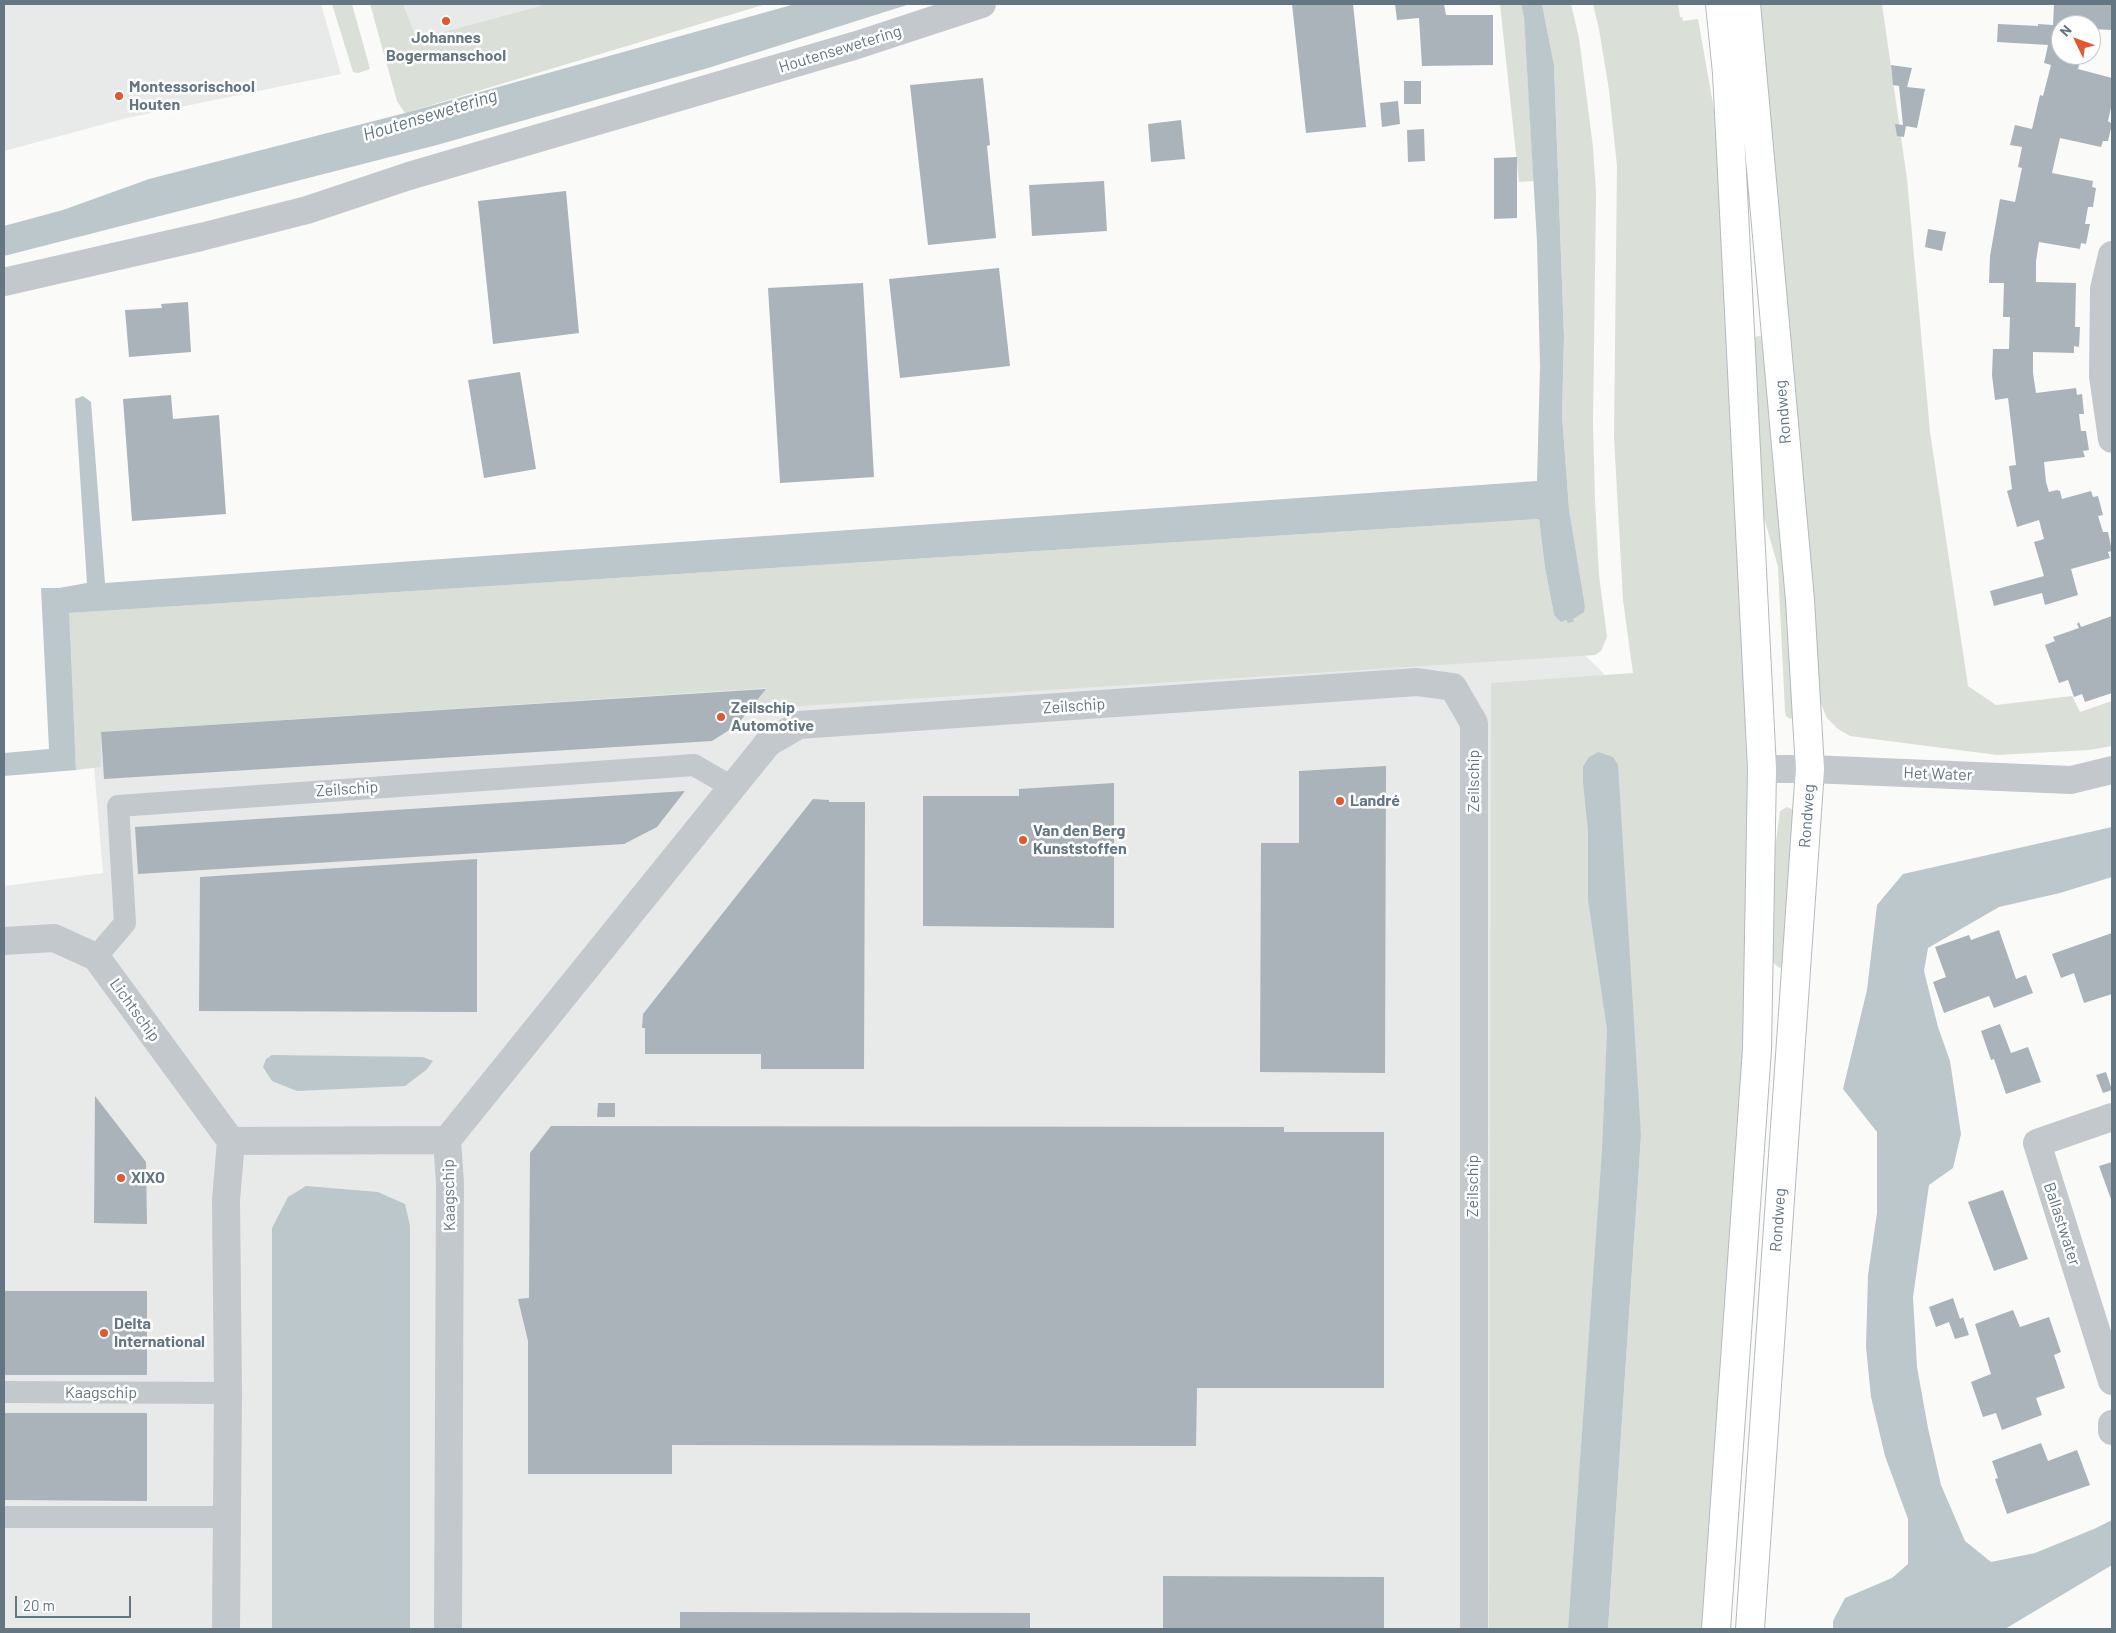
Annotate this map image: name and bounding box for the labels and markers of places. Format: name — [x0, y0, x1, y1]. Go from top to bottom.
marker: Johannes Bogermanschool — [440, 15, 452, 27]
place label: Johannes Bogermanschool — [386, 28, 506, 66]
place label: Montessorischool Houten — [129, 77, 255, 115]
marker: Montessorischool Houten — [113, 90, 125, 102]
place label: Zeilschip Automotive — [731, 698, 814, 736]
marker: Zeilschip Automotive — [715, 711, 727, 723]
place label: Landré — [1350, 791, 1400, 811]
marker: Landré — [1334, 795, 1346, 807]
place label: Van den Berg Kunststoffen — [1033, 821, 1127, 859]
marker: Van den Berg Kunststoffen — [1017, 834, 1029, 846]
place label: XIXO — [131, 1168, 165, 1188]
marker: XIXO — [115, 1172, 127, 1184]
place label: Delta International — [114, 1314, 205, 1352]
marker: Delta International — [98, 1327, 110, 1339]

